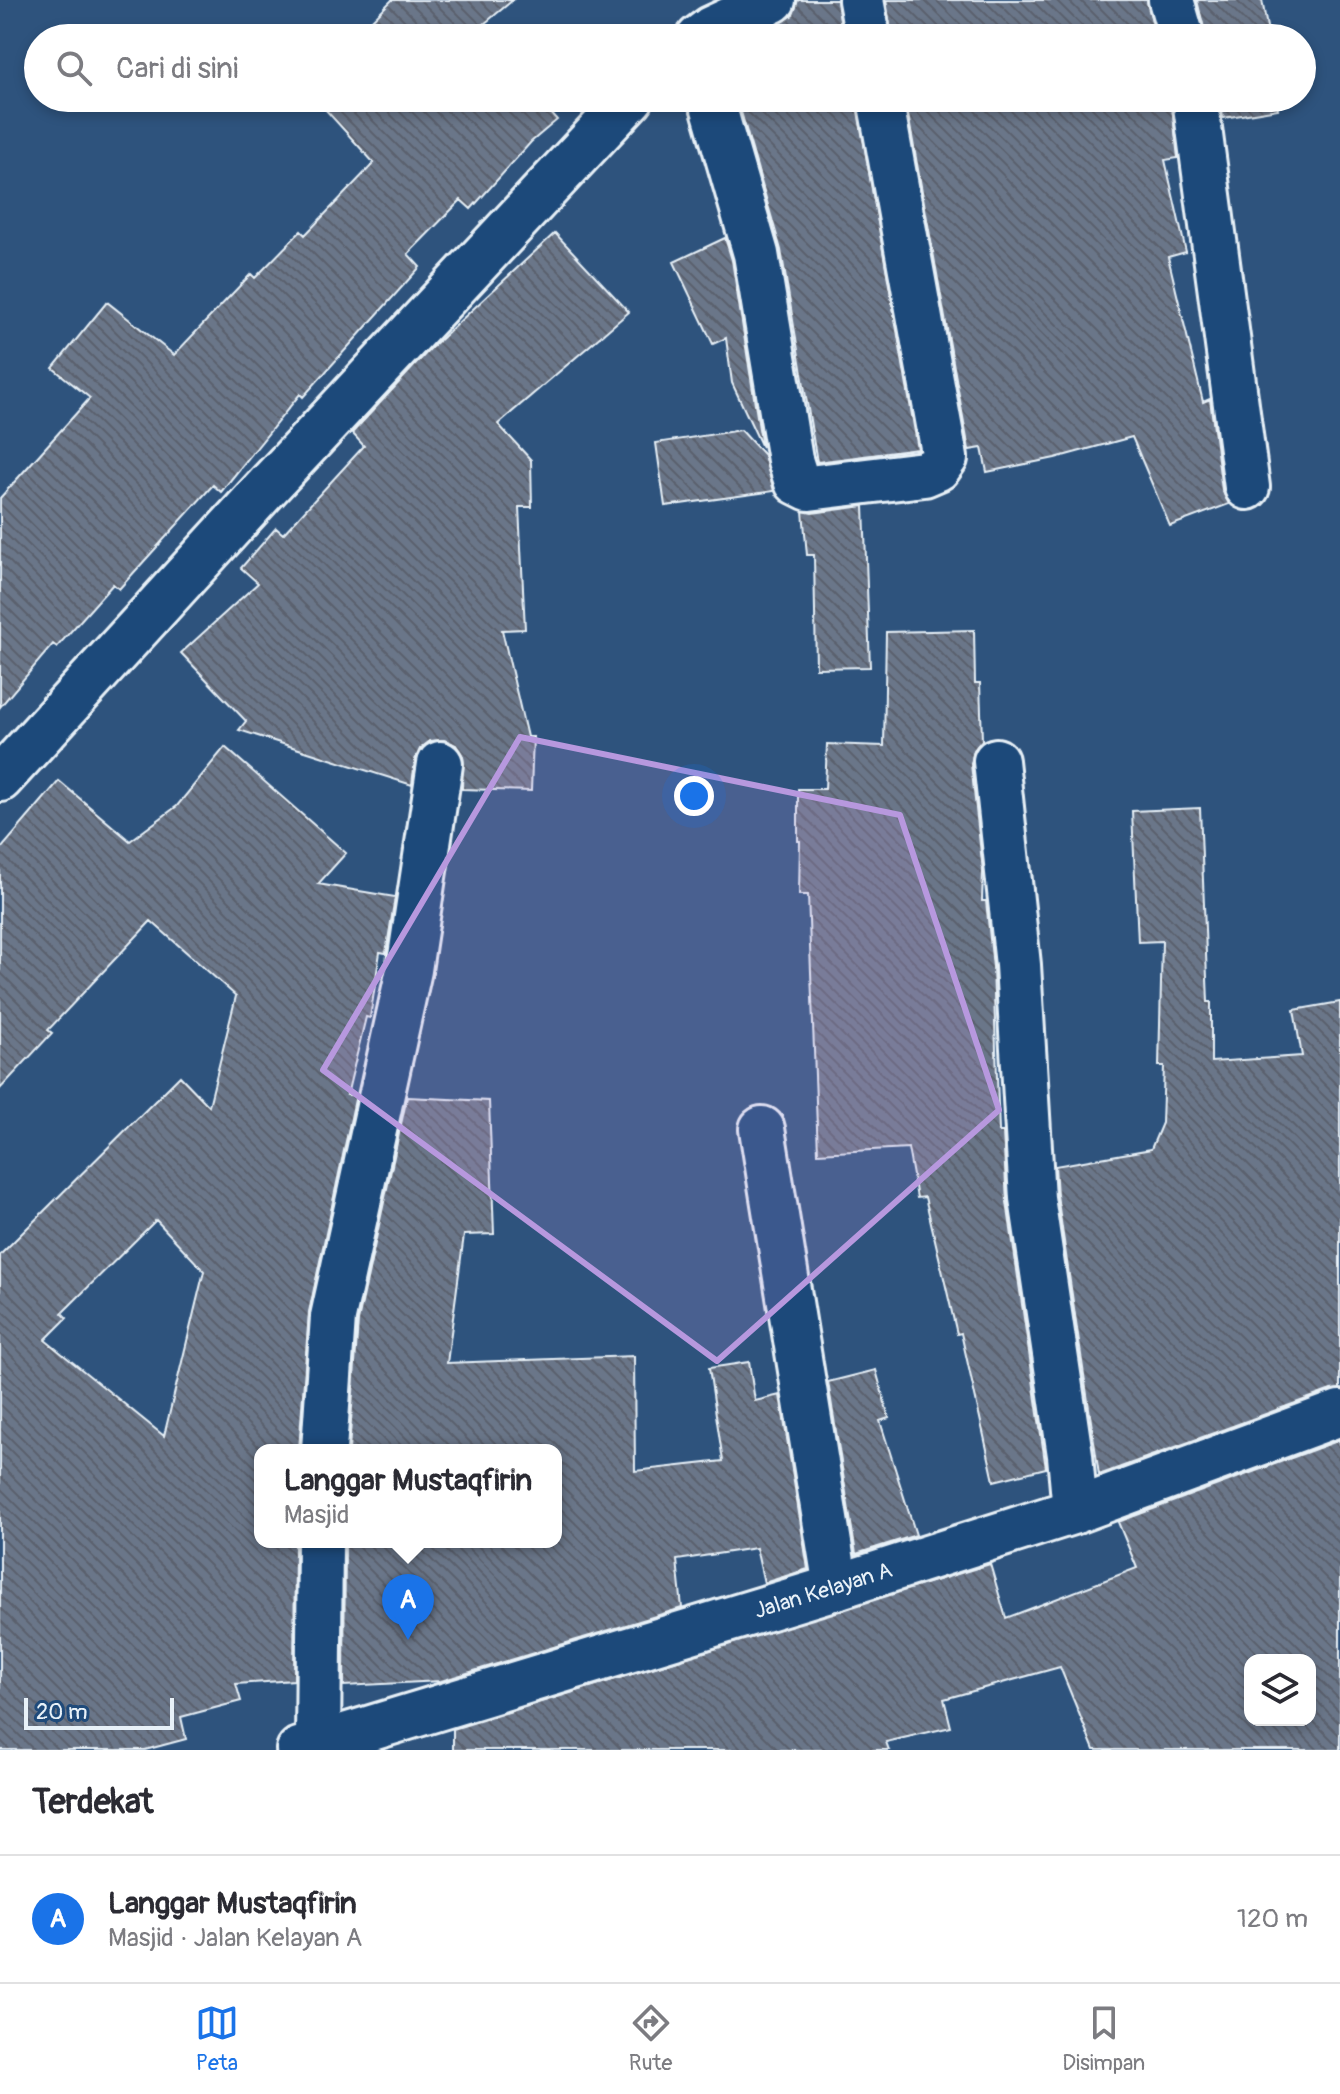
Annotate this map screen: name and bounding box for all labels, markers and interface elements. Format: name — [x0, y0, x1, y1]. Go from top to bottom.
search box — [24, 24, 1316, 112]
icon: search — [52, 46, 96, 90]
text: Cari di sini — [116, 50, 238, 87]
your location — [674, 776, 714, 816]
popup — [254, 1444, 562, 1548]
text: Langgar Mustaqfirin — [284, 1462, 532, 1499]
text: Masjid — [284, 1499, 349, 1531]
street label: Jalan Kelayan A — [751, 1556, 896, 1625]
pin: A — [382, 1574, 434, 1640]
map controls — [1244, 1654, 1316, 1726]
button: layers — [1244, 1654, 1316, 1726]
scale bar — [24, 1694, 174, 1730]
text: 20 m — [36, 1698, 88, 1726]
text: Terdekat — [32, 1781, 153, 1824]
text: Langgar Mustaqfirin — [108, 1885, 357, 1922]
text: A — [50, 1903, 66, 1935]
text: 120 m — [1237, 1903, 1308, 1935]
text: Masjid · Jalan Kelayan A — [108, 1922, 362, 1954]
tab: Peta — [195, 2001, 239, 2077]
tab: Rute — [629, 2001, 673, 2077]
tab: Disimpan — [1062, 2001, 1145, 2077]

